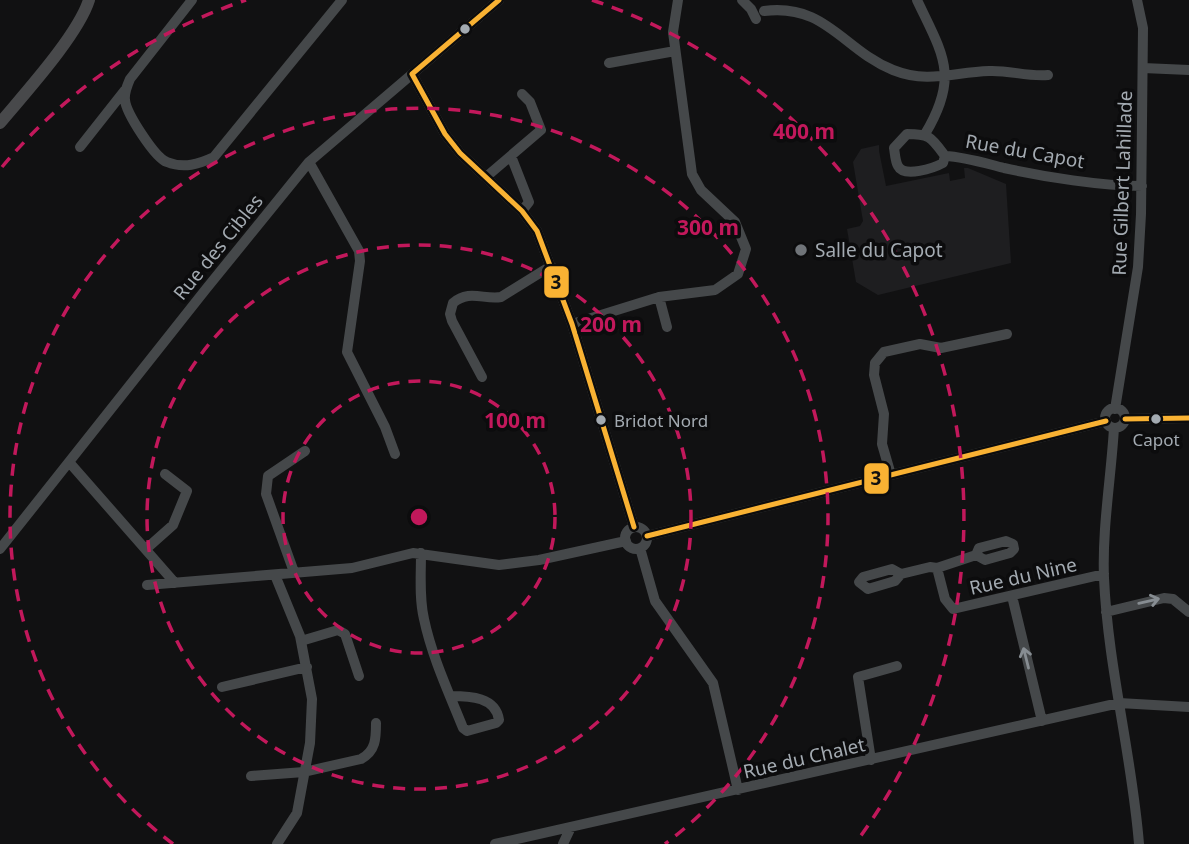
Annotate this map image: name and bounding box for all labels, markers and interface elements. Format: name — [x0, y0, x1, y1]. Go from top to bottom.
unlabelled marker — [458, 22, 472, 36]
street label: Rue Gilbert Lahillade — [1106, 90, 1138, 276]
text: 400 m — [773, 117, 835, 145]
street label: Rue du Capot — [964, 128, 1087, 174]
street label: Rue des Cibles — [167, 189, 269, 305]
text: 300 m — [677, 213, 739, 241]
place label: Salle du Capot — [815, 237, 943, 263]
marker: Salle du Capot — [793, 242, 809, 258]
line badge: 3 — [543, 265, 570, 299]
text: 3 — [551, 269, 562, 295]
text: 200 m — [580, 310, 642, 338]
text: 100 m — [484, 406, 546, 434]
place label: Bridot Nord — [614, 409, 708, 432]
marker: Capot — [1149, 412, 1163, 426]
marker: Bridot Nord — [594, 413, 608, 427]
place label: Capot — [1132, 428, 1180, 451]
line badge: 3 — [863, 462, 890, 495]
text: 3 — [871, 465, 882, 491]
centre of rings — [407, 505, 431, 529]
street label: Rue du Nine — [967, 551, 1079, 601]
one-way arrow — [1138, 594, 1160, 607]
one-way arrow — [1019, 647, 1032, 670]
street label: Rue du Chalet — [740, 731, 868, 785]

